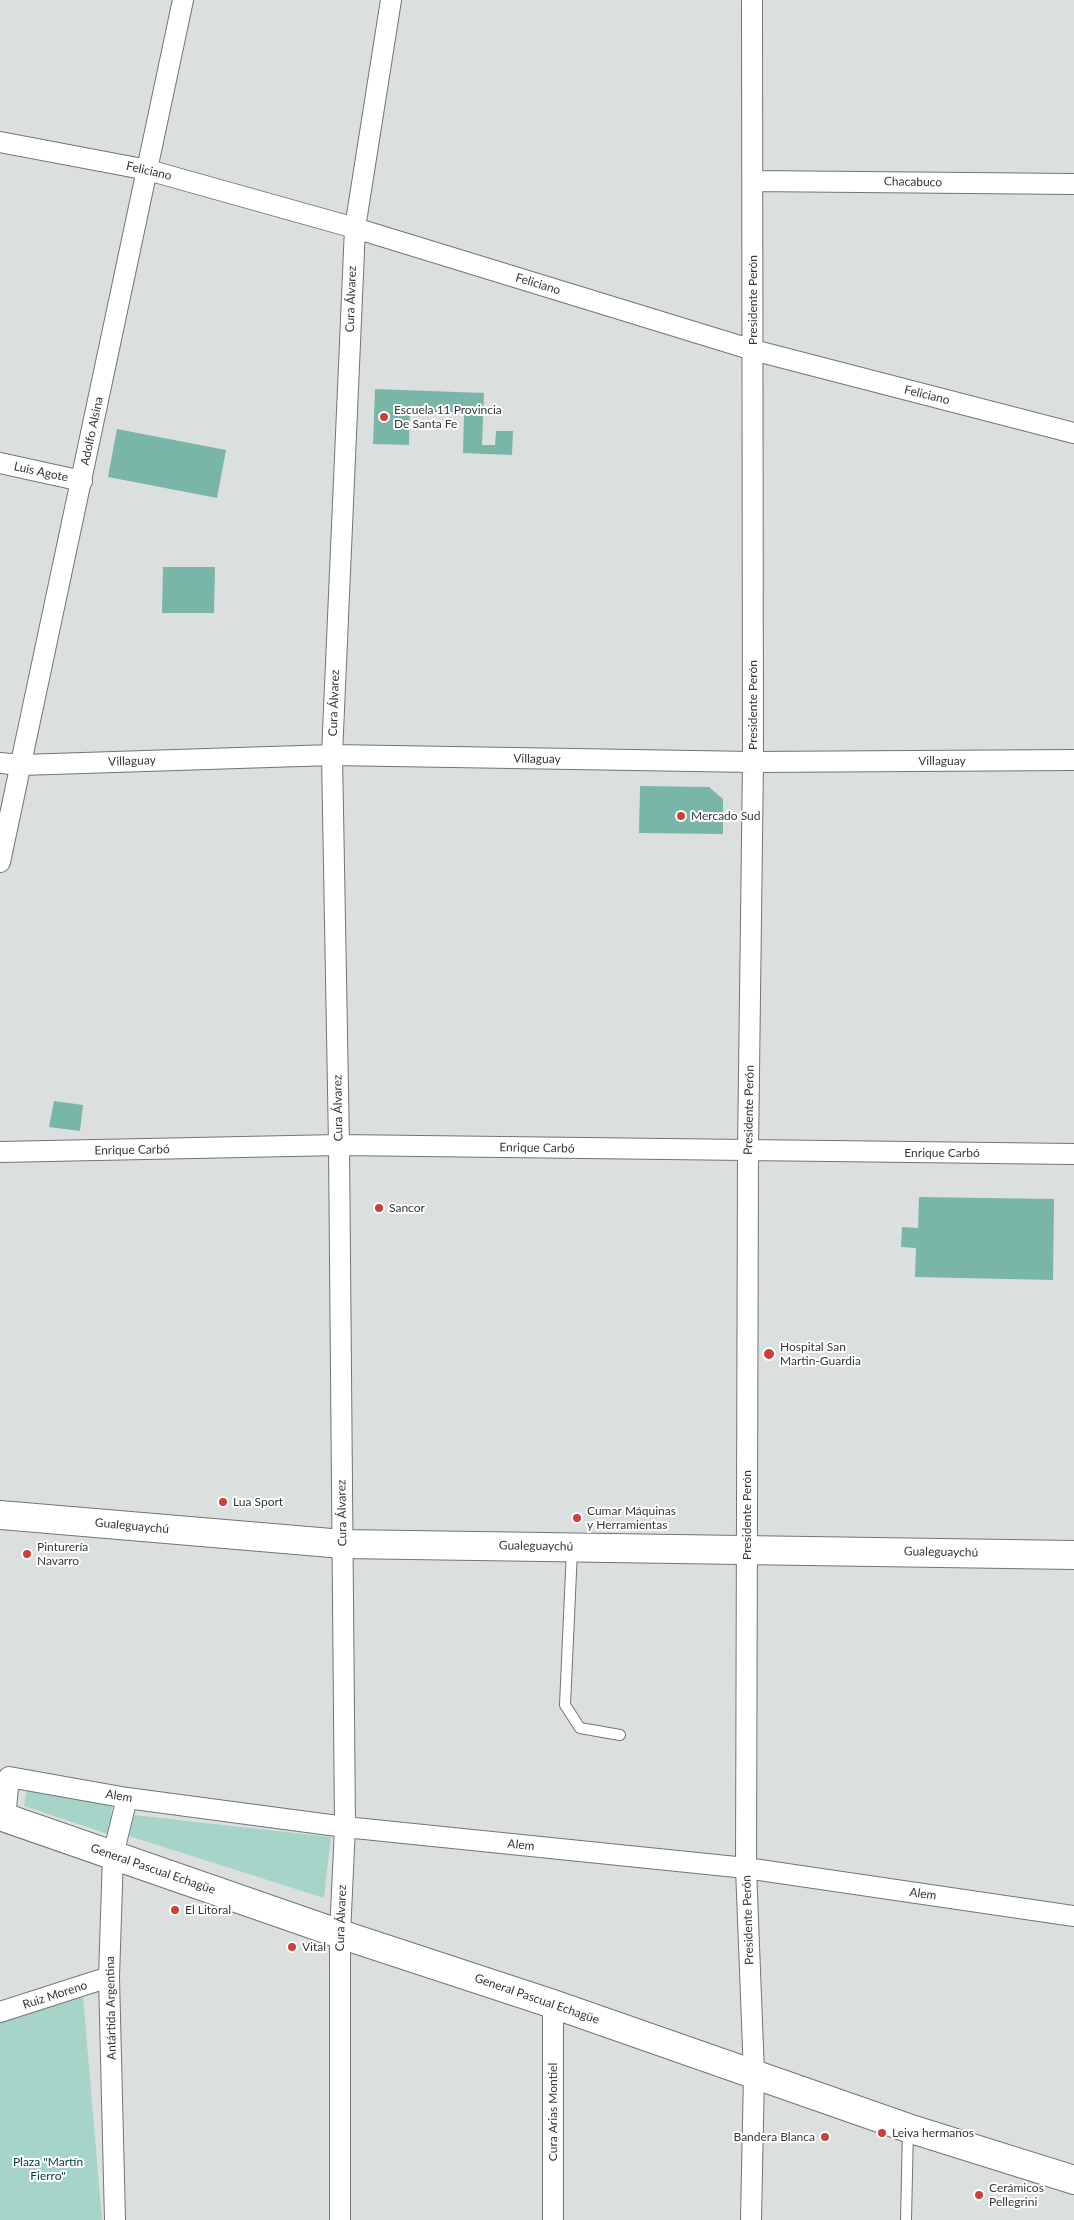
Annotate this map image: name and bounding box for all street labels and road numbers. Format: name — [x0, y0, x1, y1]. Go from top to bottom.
street label: Feliciano — [125, 159, 173, 183]
street label: Chacabuco — [884, 174, 942, 190]
street label: Presidente Perón — [746, 255, 760, 345]
street label: Cura Álvarez — [343, 265, 359, 333]
street label: Feliciano — [514, 270, 562, 298]
street label: Feliciano — [903, 382, 951, 408]
street label: Adolfo Alsina — [78, 395, 106, 467]
street label: Luis Agote — [12, 459, 70, 485]
street label: Presidente Perón — [746, 660, 760, 750]
street label: Cura Álvarez — [326, 669, 342, 737]
street label: Villaguay — [513, 751, 561, 767]
street label: Villaguay — [108, 753, 156, 769]
street label: Villaguay — [918, 754, 966, 768]
street label: Presidente Perón — [741, 1065, 757, 1155]
street label: Cura Álvarez — [330, 1075, 346, 1141]
street label: Enrique Carbó — [499, 1140, 575, 1156]
street label: Enrique Carbó — [94, 1142, 170, 1158]
street label: Enrique Carbó — [904, 1146, 980, 1160]
street label: Presidente Perón — [740, 1470, 754, 1560]
street label: Cura Álvarez — [334, 1480, 350, 1546]
street label: Gualeguaychú — [94, 1516, 170, 1536]
street label: Gualeguaychú — [499, 1538, 573, 1554]
street label: Gualeguaychú — [904, 1544, 978, 1560]
street label: Alem — [104, 1787, 134, 1805]
street label: Alem — [507, 1836, 535, 1854]
street label: General Pascual Echagüe — [89, 1841, 217, 1897]
street label: Presidente Perón — [739, 1875, 757, 1965]
street label: Cura Álvarez — [333, 1884, 349, 1952]
street label: Alem — [909, 1885, 937, 1903]
street label: Antártida Argentina — [103, 1956, 119, 2060]
street label: General Pascual Echagüe — [473, 1971, 601, 2027]
street label: Ruiz Moreno — [21, 1978, 89, 2012]
street label: Cura Arias Montiel — [546, 2063, 560, 2161]

